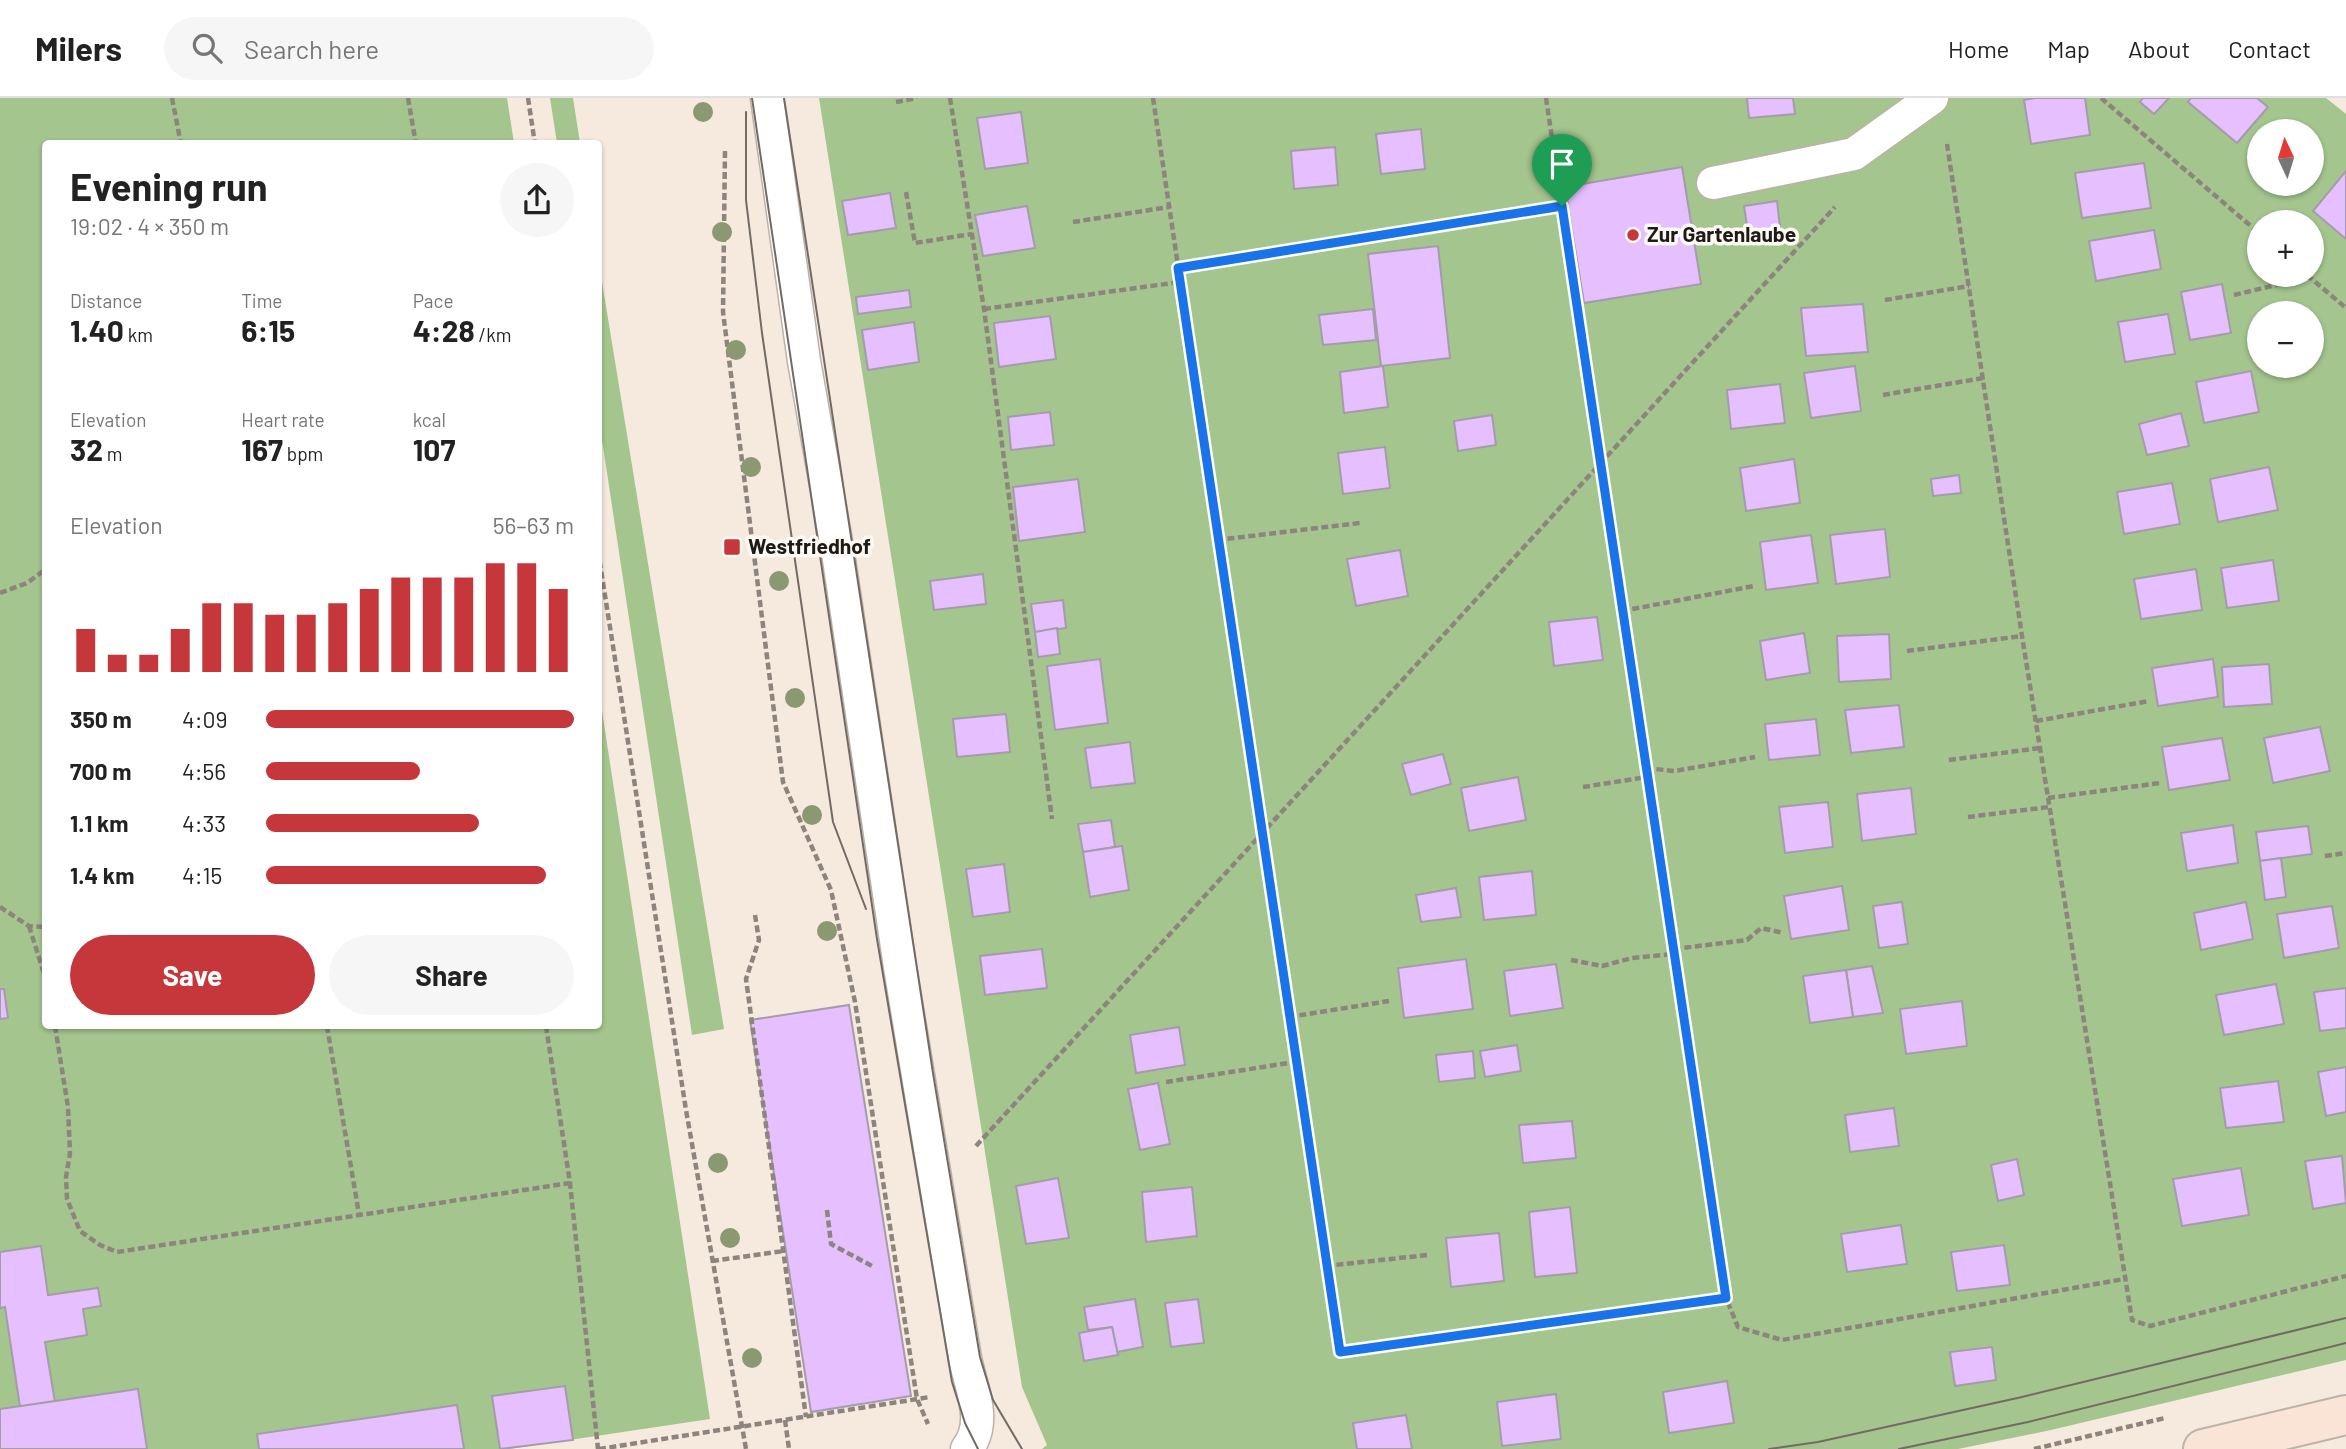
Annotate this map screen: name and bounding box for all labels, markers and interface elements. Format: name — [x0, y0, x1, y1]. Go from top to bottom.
search box — [164, 17, 654, 80]
text: Milers — [35, 28, 122, 68]
icon: search — [188, 29, 226, 67]
text: Search here — [244, 33, 379, 64]
text: Home — [1948, 34, 2009, 63]
text: Map — [2047, 34, 2090, 63]
text: About — [2128, 34, 2190, 63]
text: Contact — [2228, 34, 2311, 63]
north arrow — [2247, 119, 2324, 196]
map controls — [2247, 119, 2324, 378]
pin — [1532, 134, 1592, 206]
icon: arrive — [1543, 145, 1581, 183]
text: Evening run — [70, 163, 268, 209]
button: share — [500, 163, 574, 237]
button: + — [2247, 210, 2324, 287]
text: 19:02 · 4 × 350 m — [70, 212, 229, 240]
place label: Zur Gartenlaube — [1647, 221, 1796, 246]
marker: Zur Gartenlaube — [1625, 227, 1641, 243]
text: Distance — [70, 289, 142, 312]
text: Time — [241, 289, 282, 312]
text: Pace — [413, 289, 454, 312]
button: − — [2247, 301, 2324, 378]
text: 1.40 — [70, 312, 124, 348]
text: 6:15 — [241, 312, 295, 348]
text: 4:28 — [413, 312, 475, 348]
text: km — [124, 323, 153, 346]
text: /km — [475, 323, 511, 346]
text: Elevation — [70, 408, 147, 431]
text: Heart rate — [241, 408, 325, 431]
text: kcal — [413, 408, 446, 431]
text: 32 — [70, 431, 103, 467]
text: 167 — [241, 431, 283, 467]
text: 107 — [413, 431, 455, 467]
text: m — [103, 442, 123, 465]
text: bpm — [283, 442, 323, 465]
text: Elevation — [70, 511, 163, 539]
text: 56–63 m — [493, 511, 574, 539]
place label: Westfriedhof — [748, 533, 871, 558]
marker: Westfriedhof — [722, 537, 742, 557]
text: 350 m — [70, 705, 132, 733]
text: 4:09 — [182, 705, 227, 733]
text: 700 m — [70, 757, 131, 785]
text: 4:56 — [182, 757, 226, 785]
text: 1.1 km — [70, 809, 129, 837]
text: 4:33 — [182, 809, 226, 837]
text: 1.4 km — [70, 861, 134, 889]
text: 4:15 — [182, 861, 222, 889]
button: Save — [70, 935, 315, 1015]
button: Share — [329, 935, 574, 1015]

